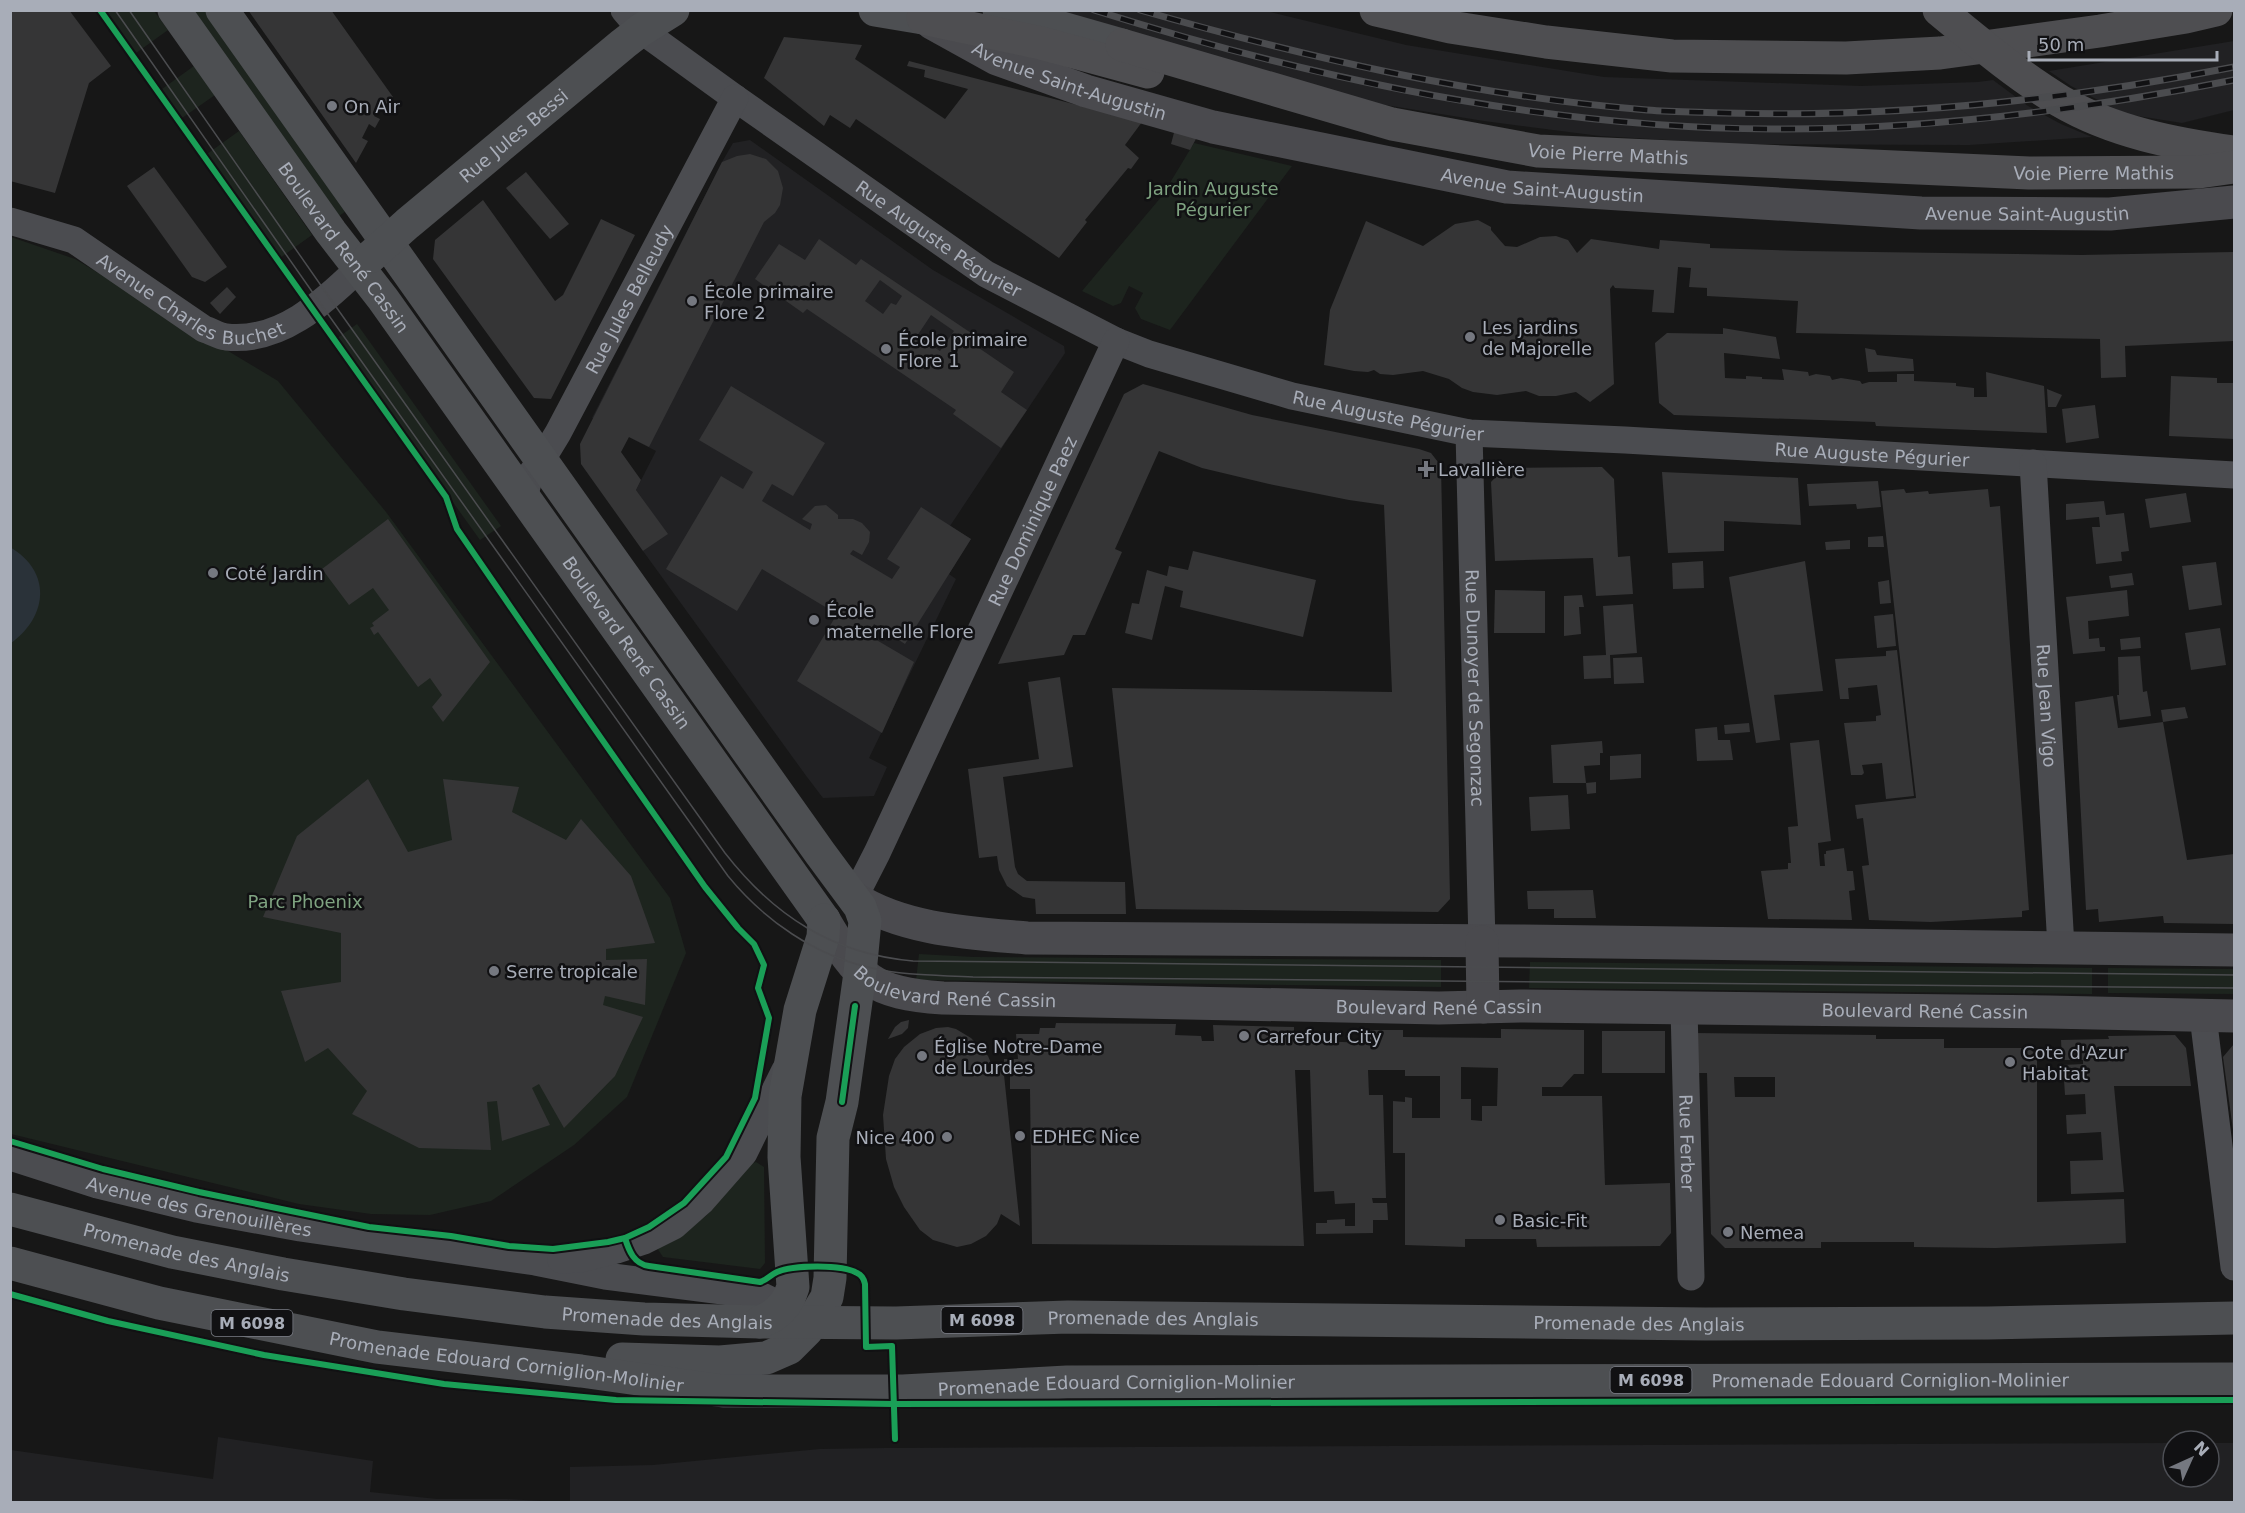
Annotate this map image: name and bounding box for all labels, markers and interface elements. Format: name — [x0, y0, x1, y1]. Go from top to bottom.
scale bar — [2029, 24, 2216, 62]
text: 50 m — [2038, 34, 2084, 55]
street label: Avenue Saint-Augustin — [969, 37, 1169, 124]
street label: Rue Jules Bessi — [455, 84, 572, 187]
place label: On Air — [344, 96, 401, 117]
marker: On Air — [325, 99, 339, 113]
street label: Voie Pierre Mathis — [1526, 139, 1689, 168]
street label: Boulevard René Cassin — [274, 158, 414, 337]
street label: Voie Pierre Mathis — [2013, 162, 2174, 184]
street label: Avenue Saint-Augustin — [1439, 163, 1645, 206]
street label: Rue Auguste Pégurier — [852, 176, 1026, 301]
park label: Jardin Auguste Pégurier — [1146, 178, 1279, 220]
street label: Avenue Saint-Augustin — [1925, 202, 2130, 225]
street label: Rue Jules Belleudy — [581, 220, 677, 377]
street label: Avenue Charles Buchet — [93, 249, 288, 348]
place label: École primaire Flore 2 — [704, 281, 834, 323]
marker: École primaire Flore 2 — [685, 294, 699, 308]
place label: Les jardins de Majorelle — [1482, 317, 1592, 359]
place label: École primaire Flore 1 — [898, 329, 1028, 371]
marker: Les jardins de Majorelle — [1463, 330, 1477, 344]
marker: École primaire Flore 1 — [879, 342, 893, 356]
street label: Rue Auguste Pégurier — [1291, 386, 1485, 444]
street label: Rue Dominique Paez — [983, 433, 1081, 609]
street label: Rue Auguste Pégurier — [1774, 438, 1971, 470]
place label: Lavallière — [1438, 459, 1525, 480]
marker: Lavallière — [1419, 462, 1433, 476]
street label: Boulevard René Cassin — [559, 552, 695, 733]
place label: Coté Jardin — [225, 563, 324, 584]
marker: Coté Jardin — [206, 566, 220, 580]
street label: Rue Dunoyer de Segonzac — [1462, 569, 1489, 807]
place label: École maternelle Flore — [826, 600, 974, 642]
marker: École maternelle Flore — [807, 613, 821, 627]
street label: Rue Jean Vigo — [2033, 643, 2061, 768]
park label: Parc Phoenix — [247, 891, 363, 912]
place label: Serre tropicale — [506, 961, 638, 982]
street label: Boulevard René Cassin — [850, 961, 1057, 1011]
marker: Serre tropicale — [487, 964, 501, 978]
street label: Boulevard René Cassin — [1335, 995, 1542, 1019]
street label: Boulevard René Cassin — [1821, 999, 2028, 1022]
place label: Carrefour City — [1256, 1026, 1382, 1047]
marker: Carrefour City — [1237, 1029, 1251, 1043]
place label: Église Notre-Dame de Lourdes — [934, 1036, 1103, 1078]
place label: Cote d'Azur Habitat — [2022, 1042, 2127, 1084]
marker: Église Notre-Dame de Lourdes — [915, 1049, 929, 1063]
marker: Cote d'Azur Habitat — [2003, 1055, 2017, 1069]
street label: Rue Ferber — [1676, 1094, 1699, 1193]
place label: EDHEC Nice — [1032, 1126, 1140, 1147]
place label: Nice 400 — [855, 1127, 935, 1148]
marker: EDHEC Nice — [1013, 1129, 1027, 1143]
marker: Nice 400 — [940, 1130, 954, 1144]
street label: Avenue des Grenouillères — [84, 1172, 313, 1240]
place label: Basic-Fit — [1512, 1210, 1587, 1231]
marker: Basic-Fit — [1493, 1213, 1507, 1227]
street label: Promenade des Anglais — [81, 1218, 291, 1285]
place label: Nemea — [1740, 1222, 1804, 1243]
marker: Nemea — [1721, 1225, 1735, 1239]
street label: Promenade des Anglais — [561, 1303, 773, 1333]
street label: Promenade des Anglais — [1047, 1306, 1259, 1330]
road number: M 6098 — [942, 1307, 1022, 1333]
road number: M 6098 — [212, 1310, 292, 1336]
street label: Promenade des Anglais — [1533, 1312, 1745, 1335]
street label: Promenade Edouard Corniglion-Molinier — [327, 1327, 686, 1396]
road number: M 6098 — [1610, 1367, 1692, 1393]
street label: Promenade Edouard Corniglion-Molinier — [1712, 1369, 2070, 1391]
street label: Promenade Edouard Corniglion-Molinier — [937, 1371, 1296, 1400]
north arrow — [2161, 1429, 2221, 1489]
text: N — [2190, 1437, 2213, 1460]

